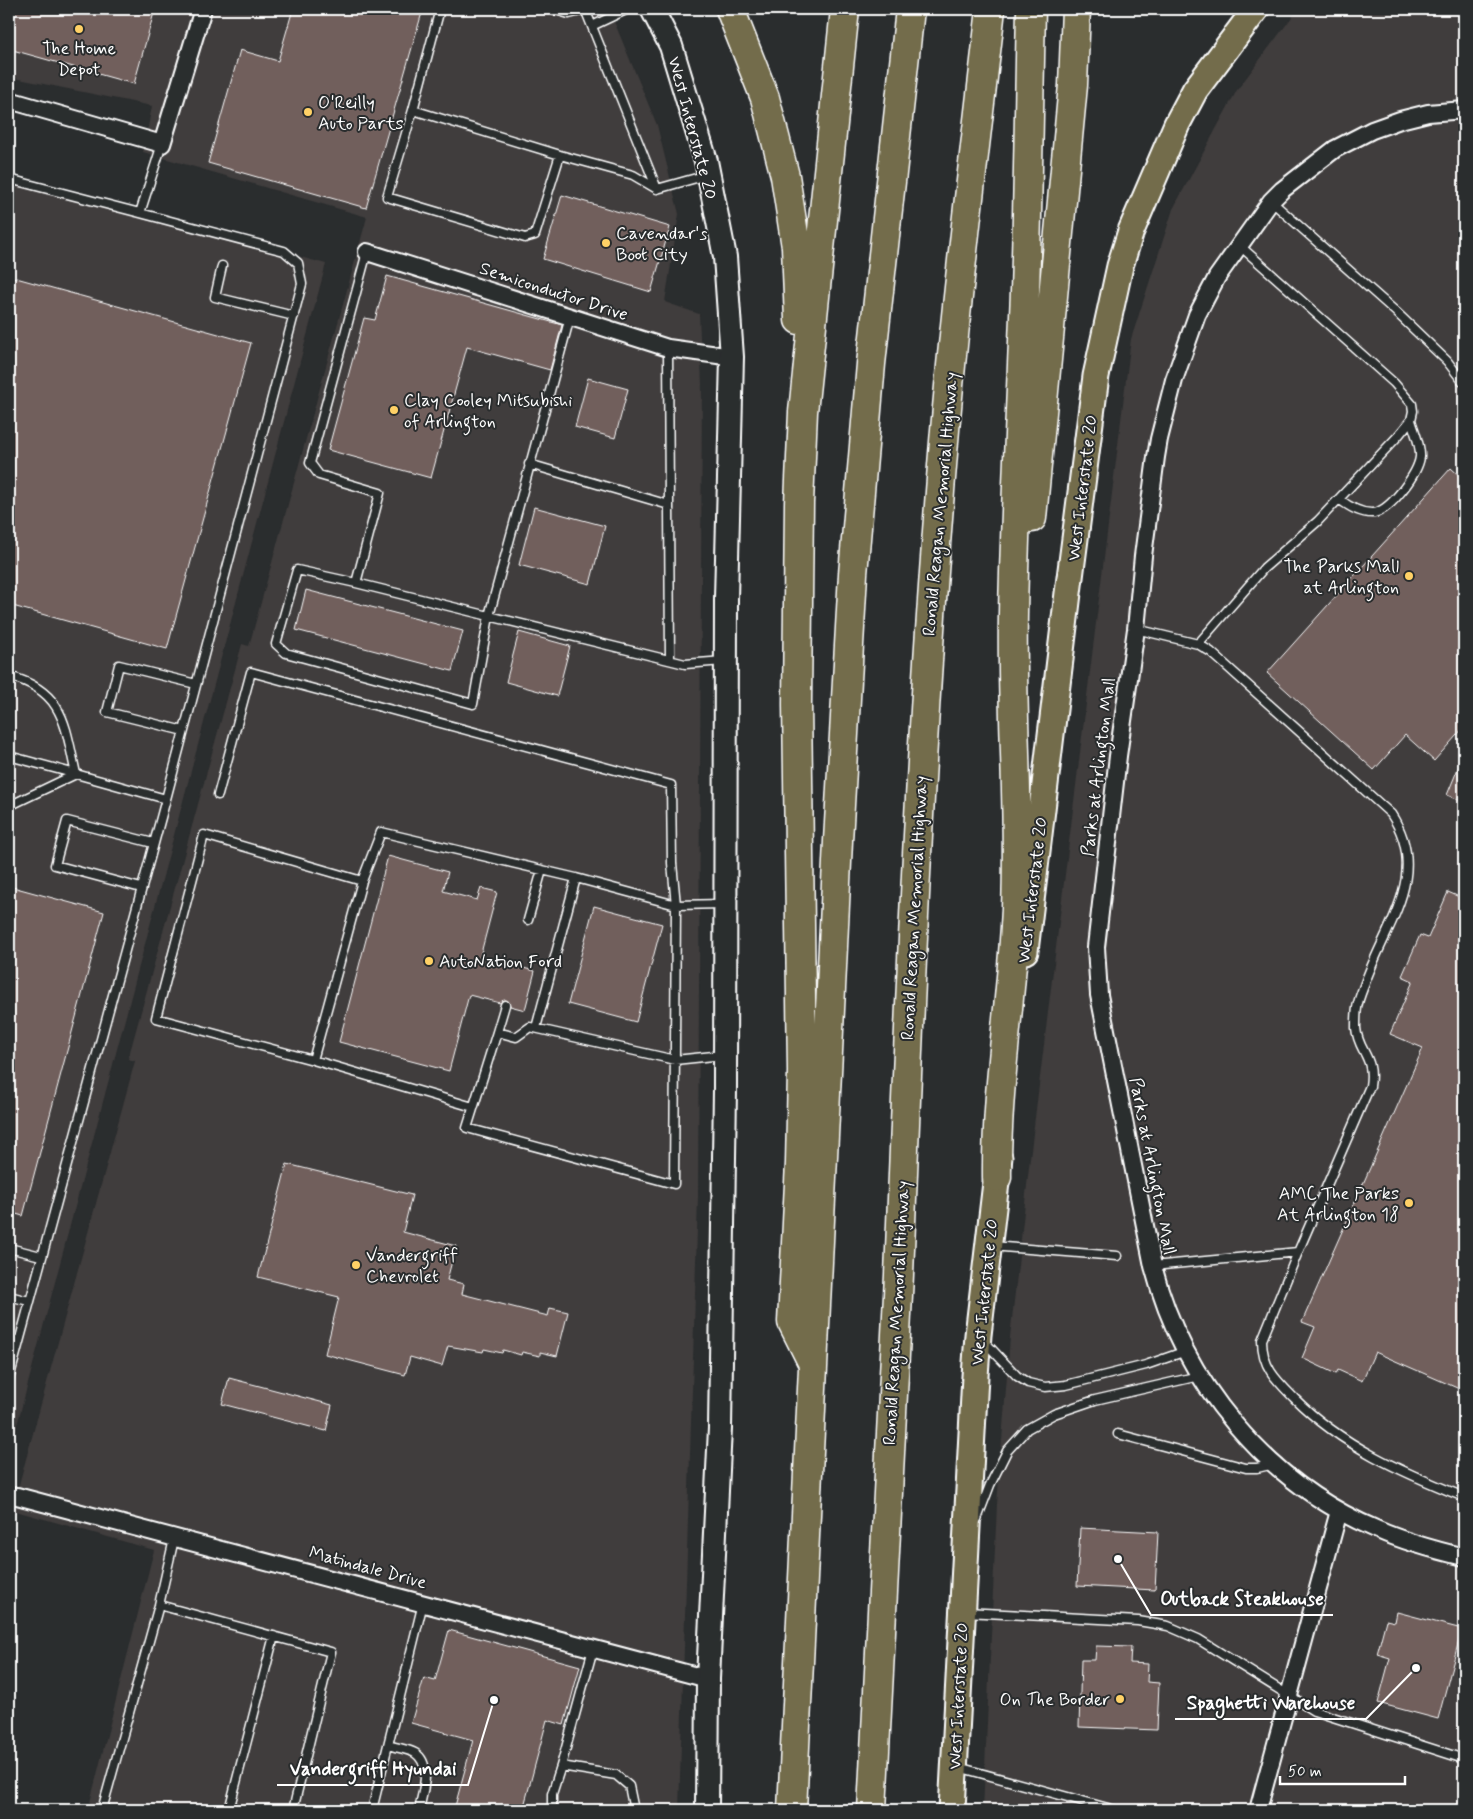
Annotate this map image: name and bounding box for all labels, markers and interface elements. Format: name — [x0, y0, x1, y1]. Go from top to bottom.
marker: The Home Depot — [73, 23, 85, 35]
place label: The Home Depot — [42, 37, 116, 82]
street label: West Interstate 20 — [661, 54, 723, 202]
place label: O'Reilly Auto Parts — [318, 91, 404, 136]
marker: O'Reilly Auto Parts — [302, 106, 314, 118]
place label: Cavendar's Boot City — [616, 222, 707, 267]
marker: Cavendar's Boot City — [600, 237, 612, 249]
street label: Semiconductor Drive — [476, 257, 631, 327]
street label: Ronald Reagan Memorial Highway — [917, 371, 965, 637]
place label: Clay Cooley Mitsubishi of Arlington — [404, 389, 572, 436]
marker: Clay Cooley Mitsubishi of Arlington — [388, 404, 400, 416]
street label: West Interstate 20 — [1062, 414, 1104, 562]
place label: The Parks Mall at Arlington — [1284, 555, 1399, 602]
marker: The Parks Mall at Arlington — [1403, 570, 1415, 582]
street label: Parks at Arlington Mall — [1076, 676, 1124, 858]
street label: Ronald Reagan Memorial Highway — [896, 775, 935, 1041]
street label: West Interstate 20 — [1012, 816, 1054, 964]
place label: AutoNation Ford — [439, 950, 562, 974]
marker: AutoNation Ford — [423, 955, 435, 967]
street label: Parks at Arlington Mall — [1121, 1076, 1181, 1257]
street label: Ronald Reagan Memorial Highway — [878, 1180, 917, 1446]
place label: AMC The Parks At Arlington 18 — [1277, 1182, 1399, 1229]
marker: AMC The Parks At Arlington 18 — [1403, 1197, 1415, 1209]
street label: West Interstate 20 — [965, 1218, 1005, 1366]
place label: Vandergriff Chevrolet — [366, 1244, 458, 1289]
marker: Vandergriff Chevrolet — [350, 1259, 362, 1271]
street label: Matindale Drive — [306, 1541, 429, 1595]
callout: Outback Steakhouse — [1151, 1581, 1333, 1615]
text: Outback Steakhouse — [1160, 1587, 1324, 1612]
street label: West Interstate 20 — [943, 1622, 975, 1770]
callout: Spaghetti Warehouse — [1175, 1685, 1366, 1719]
place label: On The Border — [1000, 1688, 1110, 1712]
text: Spaghetti Warehouse — [1187, 1691, 1355, 1719]
marker: On The Border — [1114, 1693, 1126, 1705]
callout: Vandergriff Hyundai — [277, 1751, 468, 1785]
scale bar — [1280, 1754, 1406, 1786]
text: Vandergriff Hyundai — [290, 1757, 456, 1785]
text: 50 m — [1288, 1762, 1322, 1782]

